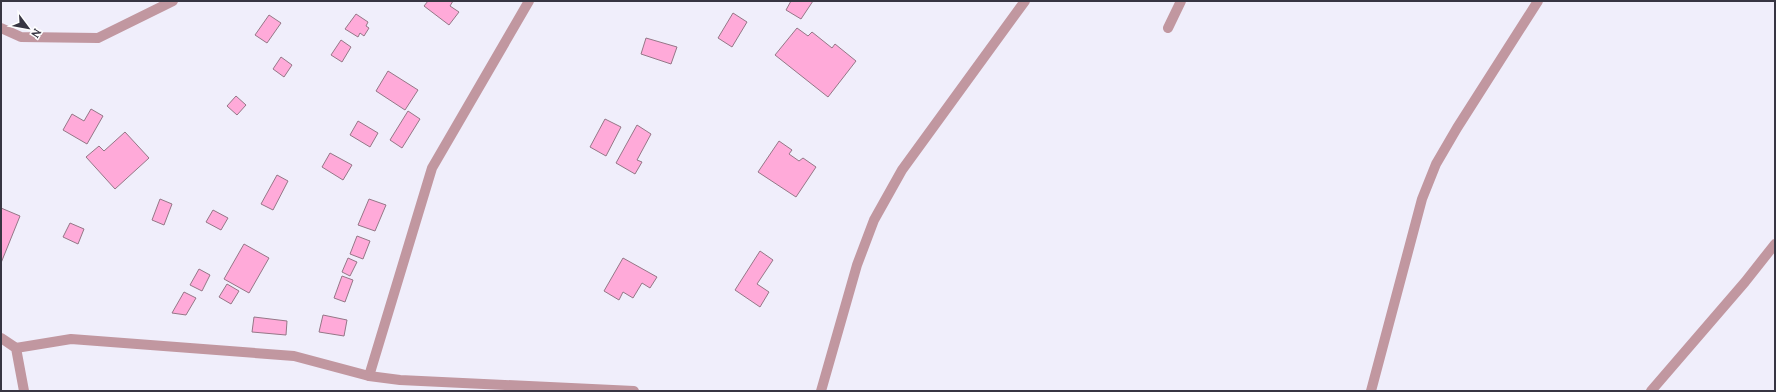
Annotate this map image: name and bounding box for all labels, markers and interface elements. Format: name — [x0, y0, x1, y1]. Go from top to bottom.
north arrow — [8, 8, 48, 48]
text: N — [28, 26, 45, 41]

